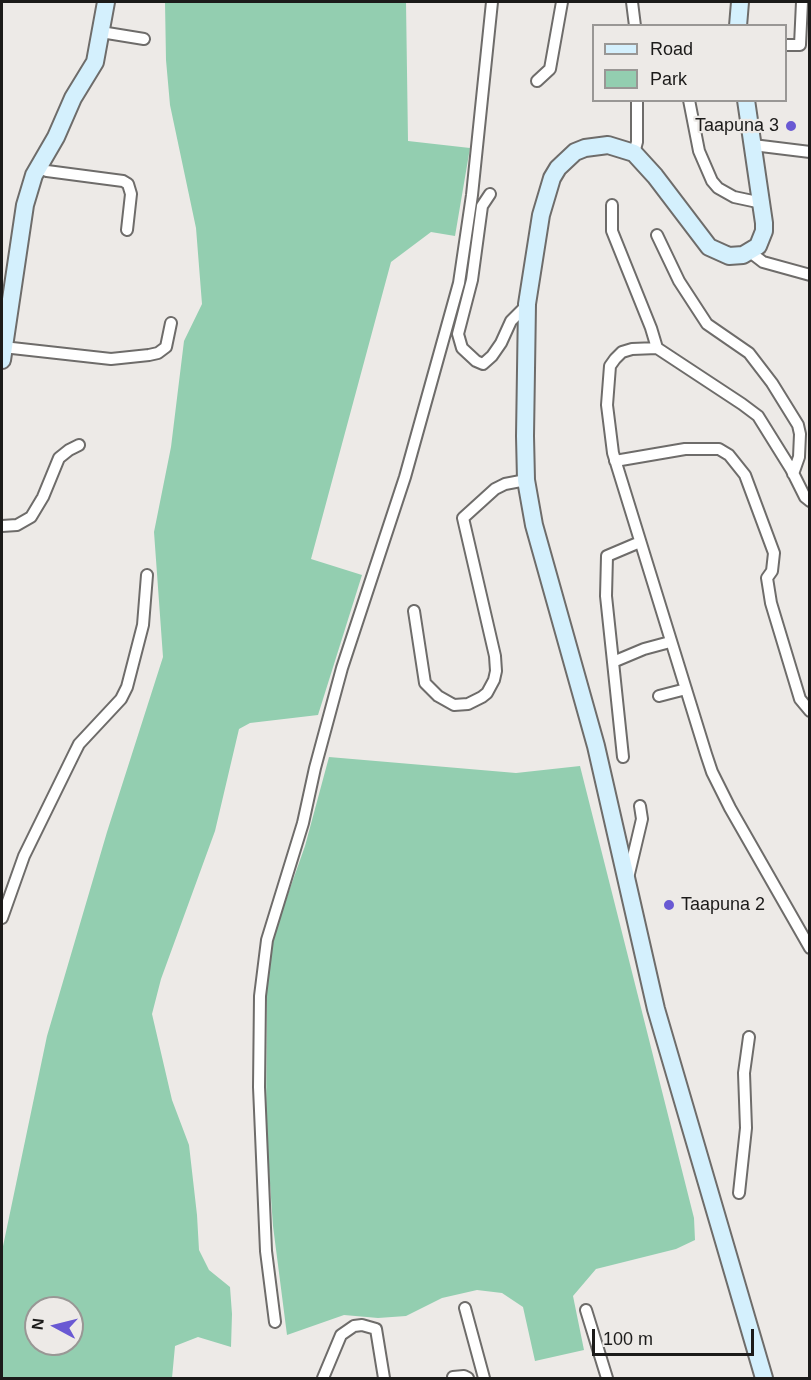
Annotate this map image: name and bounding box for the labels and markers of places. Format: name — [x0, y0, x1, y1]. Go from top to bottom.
place label: Taapuna 3 — [695, 115, 779, 137]
marker: Taapuna 3 — [784, 119, 798, 133]
place label: Taapuna 2 — [681, 894, 765, 916]
marker: Taapuna 2 — [662, 898, 676, 912]

